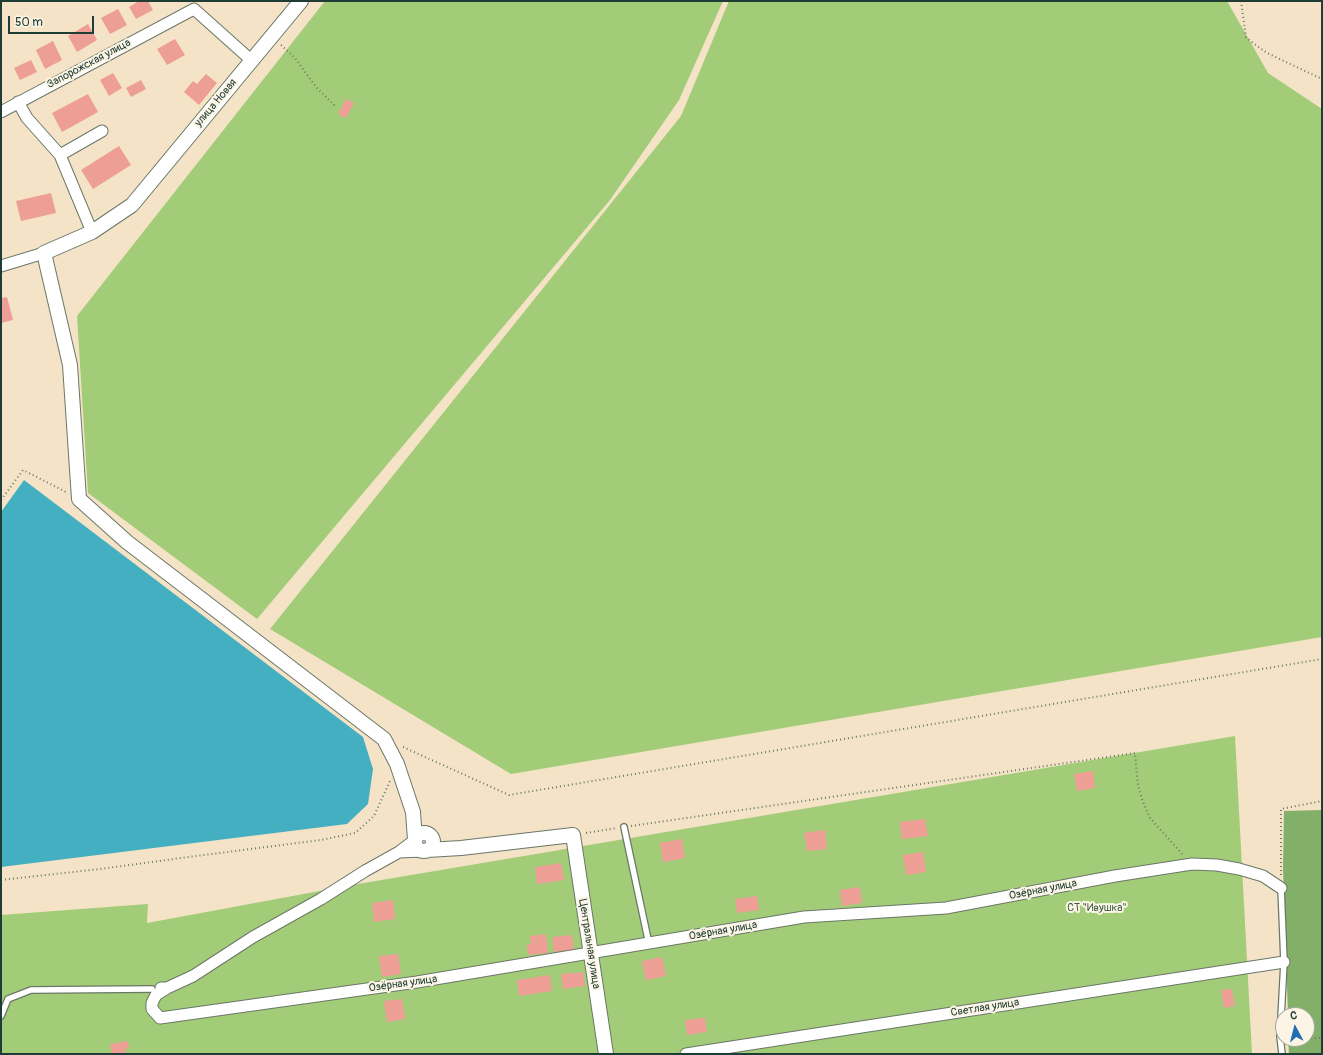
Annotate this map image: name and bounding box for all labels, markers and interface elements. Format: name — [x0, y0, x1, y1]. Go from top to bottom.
scale bar — [10, 8, 96, 34]
text: 50 m — [15, 15, 43, 30]
street label: Запорожская улица — [45, 36, 133, 92]
street label: улица Новая — [192, 76, 240, 130]
street label: Озёрная улица — [1008, 877, 1078, 903]
street label: Центральная улица — [575, 898, 603, 990]
park label: СТ "Ивушка" — [1067, 901, 1127, 915]
street label: Озёрная улица — [688, 919, 758, 943]
street label: Озёрная улица — [368, 973, 438, 995]
street label: Светлая улица — [950, 996, 1020, 1020]
north arrow — [1275, 1007, 1315, 1047]
text: С — [1289, 1009, 1298, 1022]

